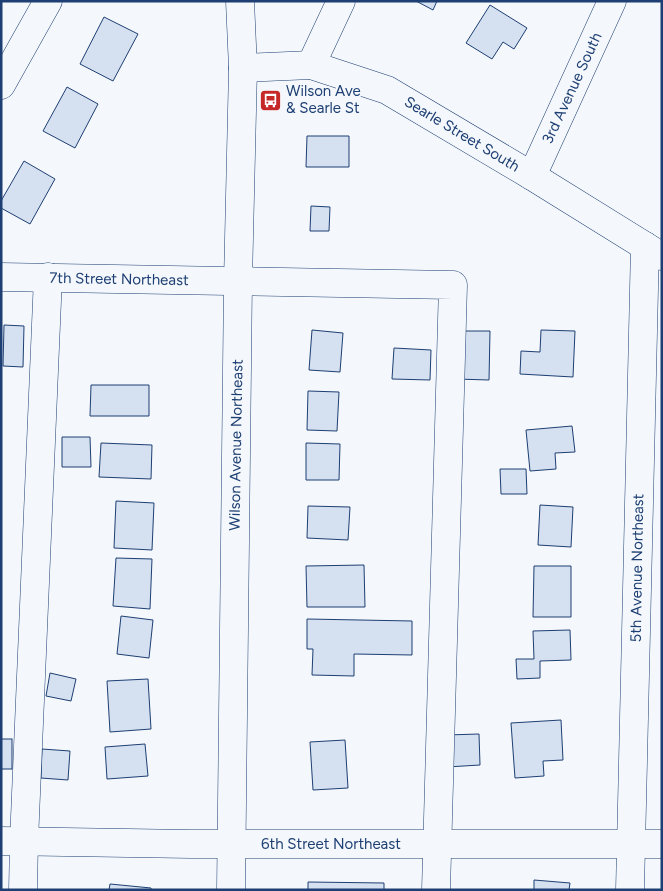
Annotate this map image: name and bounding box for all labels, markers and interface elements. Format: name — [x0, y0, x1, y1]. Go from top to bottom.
street label: 3rd Avenue South — [538, 30, 606, 146]
place label: Wilson Ave & Searle St — [286, 82, 361, 117]
bus stop icon: Wilson Ave & Searle St — [258, 88, 282, 112]
street label: Searle Street South — [401, 92, 523, 176]
street label: 7th Street Northeast — [49, 269, 189, 289]
street label: Wilson Avenue Northeast — [226, 359, 246, 531]
street label: 5th Avenue Northeast — [627, 493, 647, 643]
street label: 6th Street Northeast — [261, 835, 401, 853]

